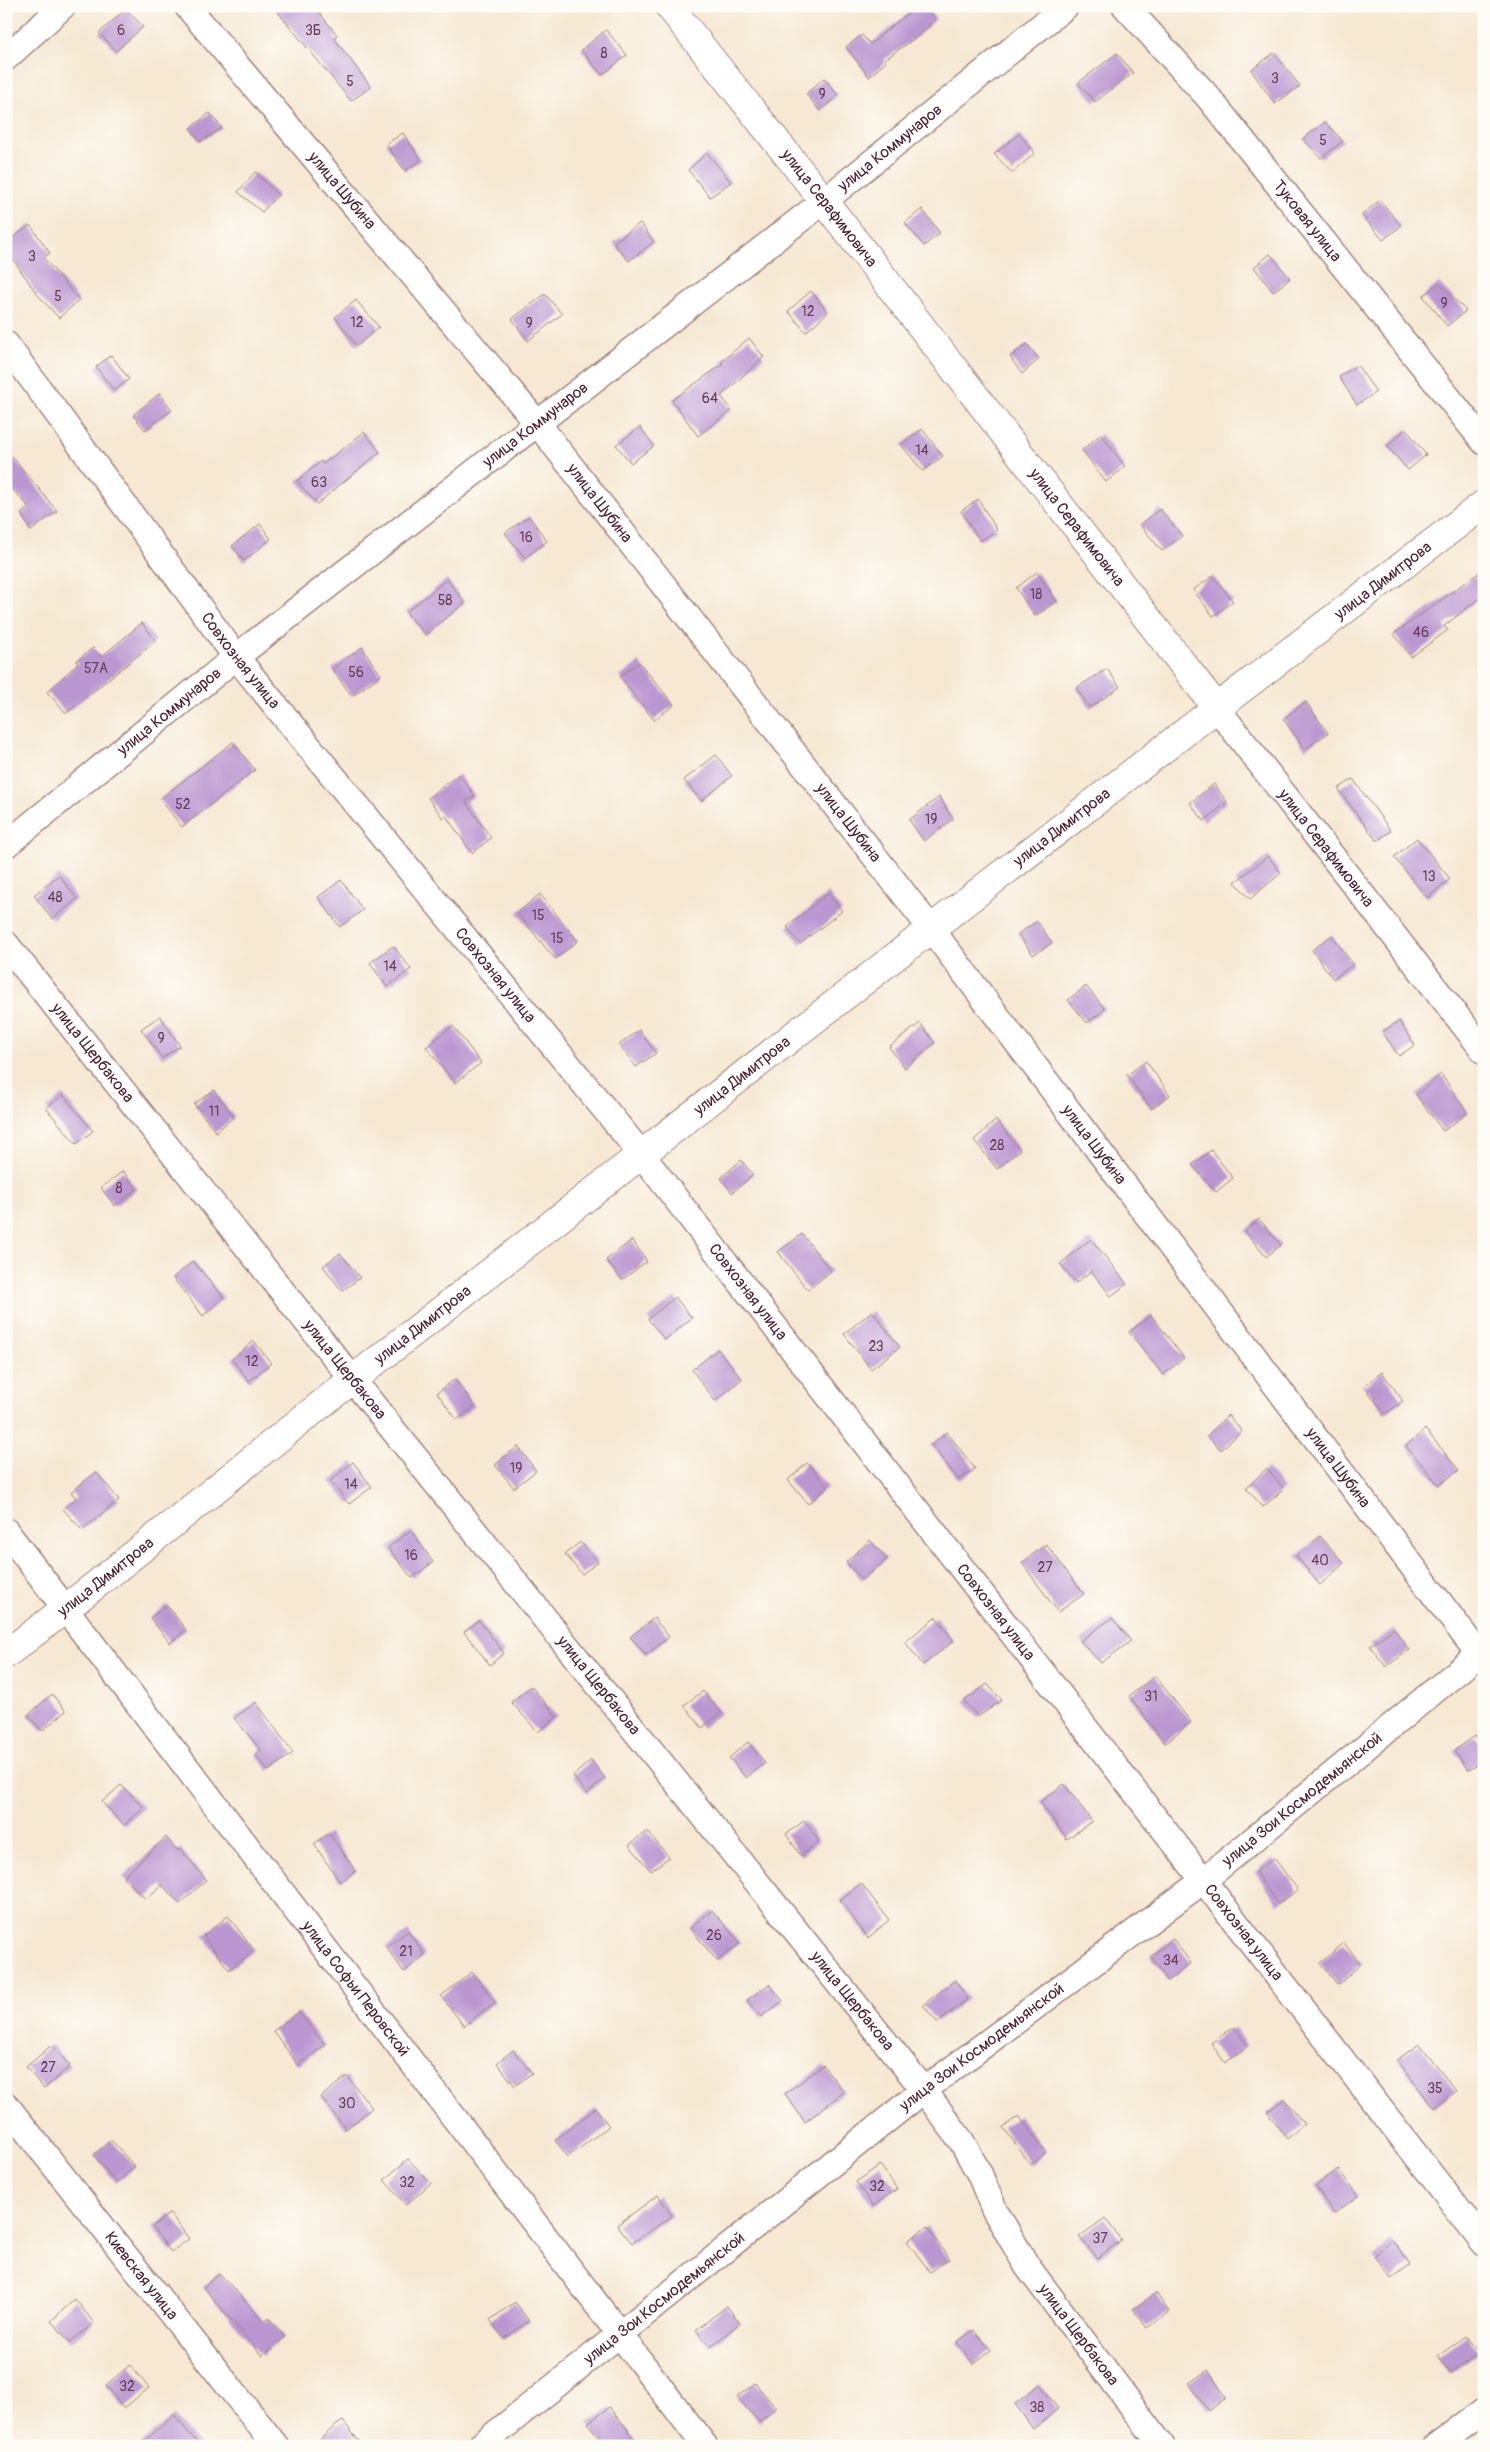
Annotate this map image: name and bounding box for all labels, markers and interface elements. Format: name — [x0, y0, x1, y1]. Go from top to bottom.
house number: 6 — [117, 22, 125, 39]
house number: 3Б — [305, 22, 321, 39]
house number: 8 — [600, 45, 608, 62]
house number: 3 — [1271, 70, 1279, 87]
house number: 5 — [346, 73, 354, 90]
house number: 9 — [818, 86, 826, 103]
street label: улица Коммунаров — [833, 100, 946, 197]
house number: 5 — [1319, 132, 1327, 149]
street label: улица Серафимовича — [776, 144, 882, 271]
street label: улица Шубина — [303, 147, 380, 233]
street label: Туковая улица — [1269, 176, 1346, 266]
house number: 3 — [28, 248, 36, 265]
house number: 5 — [54, 288, 62, 305]
house number: 9 — [1440, 295, 1448, 312]
house number: 12 — [801, 303, 815, 320]
house number: 12 — [350, 314, 364, 331]
house number: 9 — [525, 315, 533, 332]
street label: улица Коммунаров — [478, 377, 592, 473]
house number: 64 — [702, 390, 718, 407]
house number: 14 — [915, 442, 929, 459]
street label: улица Шубина — [562, 459, 637, 547]
street label: улица Серафимовича — [1024, 463, 1129, 591]
house number: 63 — [311, 474, 327, 491]
house number: 16 — [519, 529, 533, 546]
street label: улица Димитрова — [1330, 537, 1436, 625]
house number: 18 — [1030, 586, 1042, 603]
house number: 58 — [438, 592, 452, 609]
street label: Совхозная улица — [197, 608, 284, 713]
house number: 46 — [1413, 624, 1429, 641]
house number: 57А — [84, 660, 108, 677]
street label: улица Коммунаров — [112, 663, 225, 761]
house number: 56 — [348, 664, 364, 681]
street label: улица Шубина — [811, 778, 885, 866]
street label: улица Димитрова — [1009, 784, 1114, 872]
street label: улица Серафимовича — [1273, 784, 1378, 911]
house number: 52 — [175, 796, 191, 813]
house number: 19 — [925, 811, 937, 828]
house number: 13 — [1422, 868, 1436, 885]
house number: 48 — [47, 889, 63, 906]
house number: 15 — [531, 907, 545, 924]
street label: Совхозная улица — [451, 924, 540, 1027]
house number: 15 — [550, 930, 564, 947]
house number: 14 — [383, 958, 397, 975]
street label: улица Щербакова — [46, 998, 138, 1107]
house number: 9 — [157, 1030, 165, 1047]
street label: улица Димитрова — [689, 1032, 795, 1120]
street label: улица Шубина — [1057, 1100, 1131, 1189]
house number: 11 — [209, 1103, 219, 1120]
house number: 28 — [990, 1137, 1004, 1154]
house number: 8 — [115, 1180, 123, 1197]
street label: Совхозная улица — [704, 1239, 792, 1344]
street label: улица Димитрова — [369, 1281, 475, 1369]
street label: улица Щербакова — [298, 1315, 391, 1423]
house number: 23 — [868, 1338, 884, 1355]
house number: 12 — [245, 1353, 259, 1370]
street label: улица Шубина — [1301, 1423, 1375, 1512]
house number: 19 — [510, 1460, 522, 1477]
house number: 14 — [344, 1476, 358, 1493]
street label: улица Димитрова — [53, 1533, 158, 1622]
house number: 16 — [404, 1547, 418, 1564]
house number: 40 — [1311, 1552, 1329, 1569]
house number: 27 — [1037, 1559, 1053, 1576]
street label: Совхозная улица — [952, 1560, 1040, 1665]
street label: улица Щербакова — [552, 1631, 645, 1739]
house number: 31 — [1144, 1688, 1158, 1705]
street label: улица Зои Космодемьянской — [1217, 1728, 1386, 1872]
street label: Совхозная улица — [1200, 1880, 1287, 1985]
street label: улица Софьи Перовской — [297, 1916, 414, 2060]
house number: 26 — [706, 1927, 722, 1944]
house number: 21 — [399, 1943, 413, 1960]
street label: улица Щербакова — [806, 1946, 898, 2055]
house number: 34 — [1163, 1952, 1179, 1969]
street label: улица Зои Космодемьянской — [895, 1979, 1068, 2116]
house number: 27 — [40, 2059, 56, 2076]
house number: 35 — [1427, 2080, 1443, 2097]
house number: 30 — [338, 2095, 356, 2112]
house number: 32 — [399, 2174, 415, 2191]
house number: 32 — [869, 2178, 885, 2195]
street label: Киевская улица — [100, 2228, 182, 2324]
street label: улица Зои Космодемьянской — [579, 2228, 749, 2370]
house number: 37 — [1092, 2230, 1108, 2247]
street label: улица Щербакова — [1033, 2279, 1123, 2390]
house number: 32 — [119, 2378, 135, 2395]
house number: 38 — [1030, 2399, 1044, 2416]

